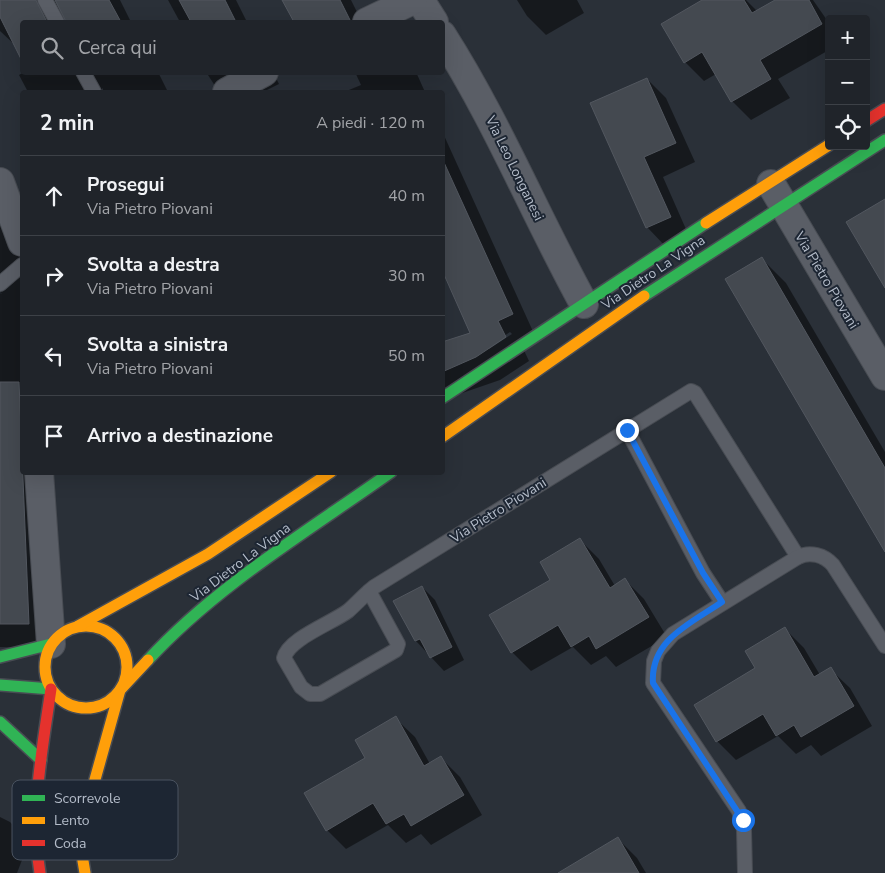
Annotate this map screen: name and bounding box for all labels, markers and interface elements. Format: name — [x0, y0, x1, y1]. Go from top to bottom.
map controls — [825, 15, 870, 150]
button: + — [825, 15, 870, 60]
search box — [20, 20, 445, 75]
icon: search — [38, 34, 66, 62]
text: Cerca qui — [78, 35, 157, 61]
button: − — [825, 60, 870, 105]
button: locate — [825, 105, 870, 150]
text: 2 min — [40, 109, 94, 137]
text: A piedi · 120 m — [316, 112, 425, 134]
street label: Via Leo Longanesi — [480, 112, 548, 224]
text: Prosegui — [87, 172, 164, 198]
icon: ahead — [40, 182, 68, 210]
text: 40 m — [388, 185, 425, 207]
text: Via Pietro Piovani — [87, 198, 213, 220]
street label: Via Pietro Piovani — [790, 227, 863, 332]
street label: Via Dietro La Vigna — [597, 231, 709, 315]
text: Svolta a destra — [87, 252, 220, 278]
icon: right — [40, 262, 68, 290]
text: 30 m — [388, 265, 425, 287]
text: Via Pietro Piovani — [87, 278, 213, 300]
text: Svolta a sinistra — [87, 332, 228, 358]
icon: left — [40, 342, 68, 370]
text: 50 m — [388, 345, 425, 367]
text: Via Pietro Piovani — [87, 358, 213, 380]
route end — [616, 419, 639, 442]
icon: arrive — [40, 422, 68, 450]
text: Arrivo a destinazione — [87, 423, 273, 449]
street label: Via Pietro Piovani — [446, 473, 550, 548]
street label: Via Dietro La Vigna — [185, 518, 294, 607]
legend — [12, 780, 178, 860]
text: Scorrevole — [54, 789, 120, 808]
route start — [732, 809, 755, 832]
text: Lento — [54, 811, 90, 830]
text: Coda — [54, 834, 86, 853]

